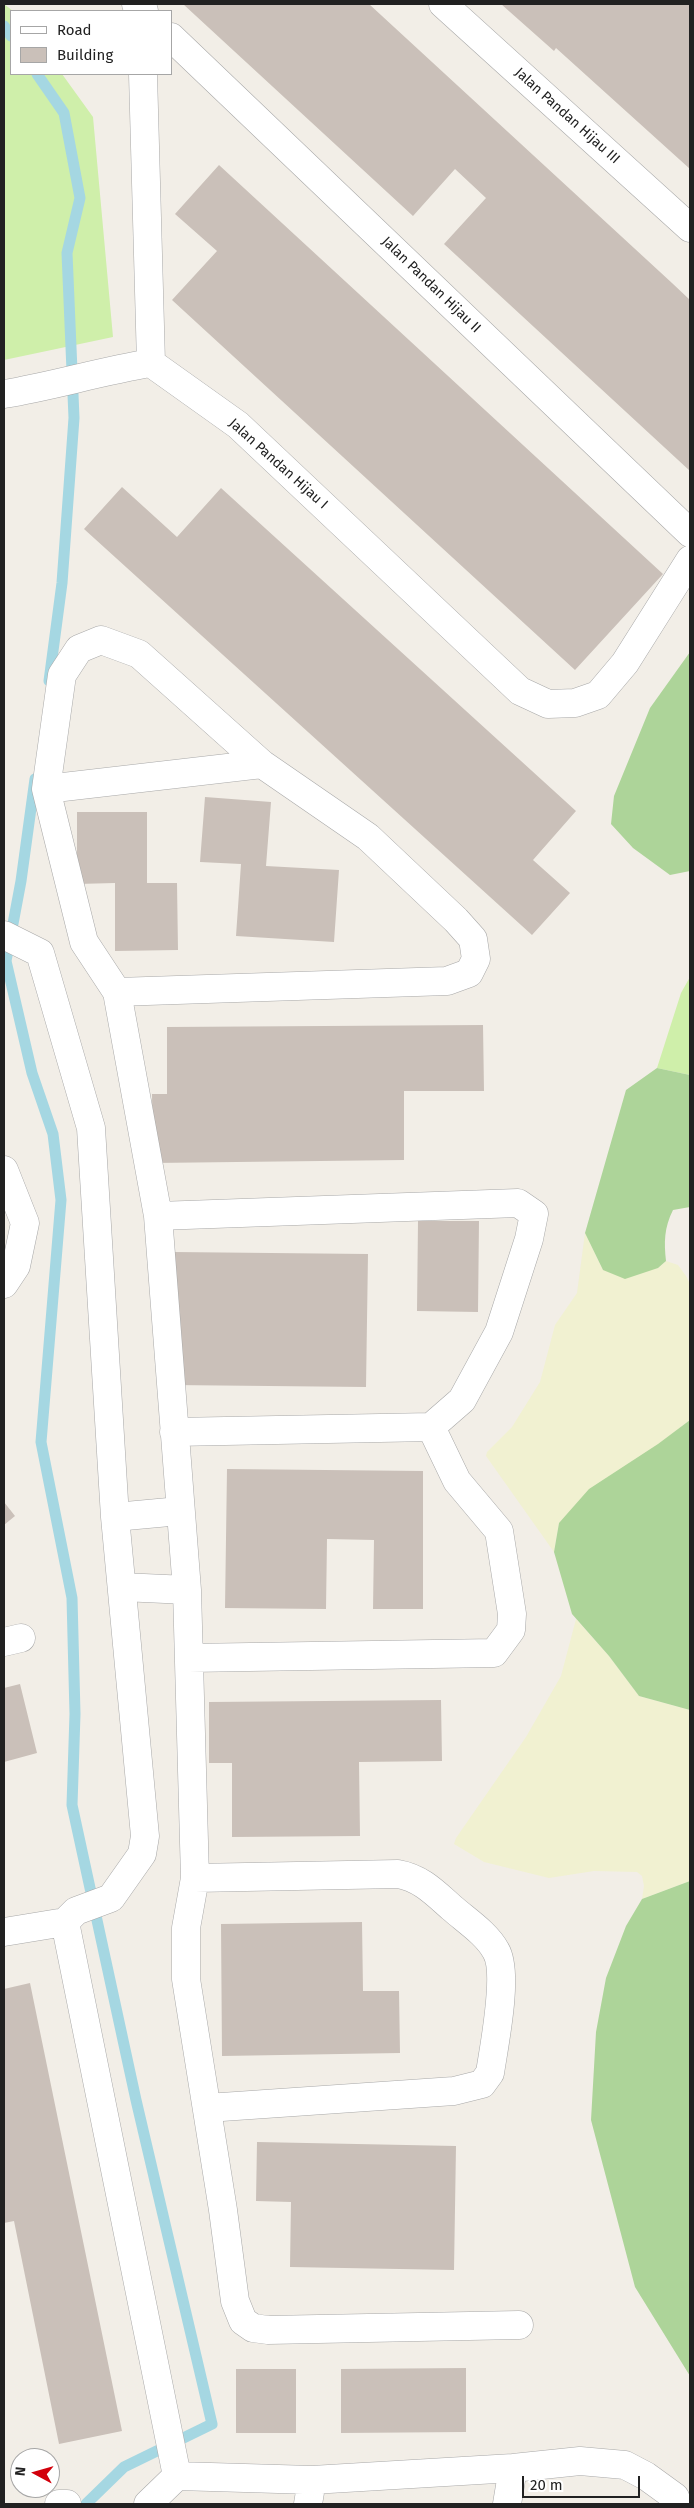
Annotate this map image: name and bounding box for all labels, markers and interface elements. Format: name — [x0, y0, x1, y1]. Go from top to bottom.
legend — [10, 10, 172, 75]
text: Road — [57, 21, 92, 39]
text: Building — [57, 46, 113, 64]
street label: Jalan Pandan Hijau III — [511, 64, 623, 168]
street label: Jalan Pandan Hijau II — [378, 233, 484, 337]
street label: Jalan Pandan Hijau I — [225, 415, 331, 513]
north arrow — [10, 2448, 60, 2498]
text: N — [12, 2466, 30, 2477]
scale bar — [524, 2466, 642, 2498]
text: 20 m — [530, 2476, 563, 2494]

